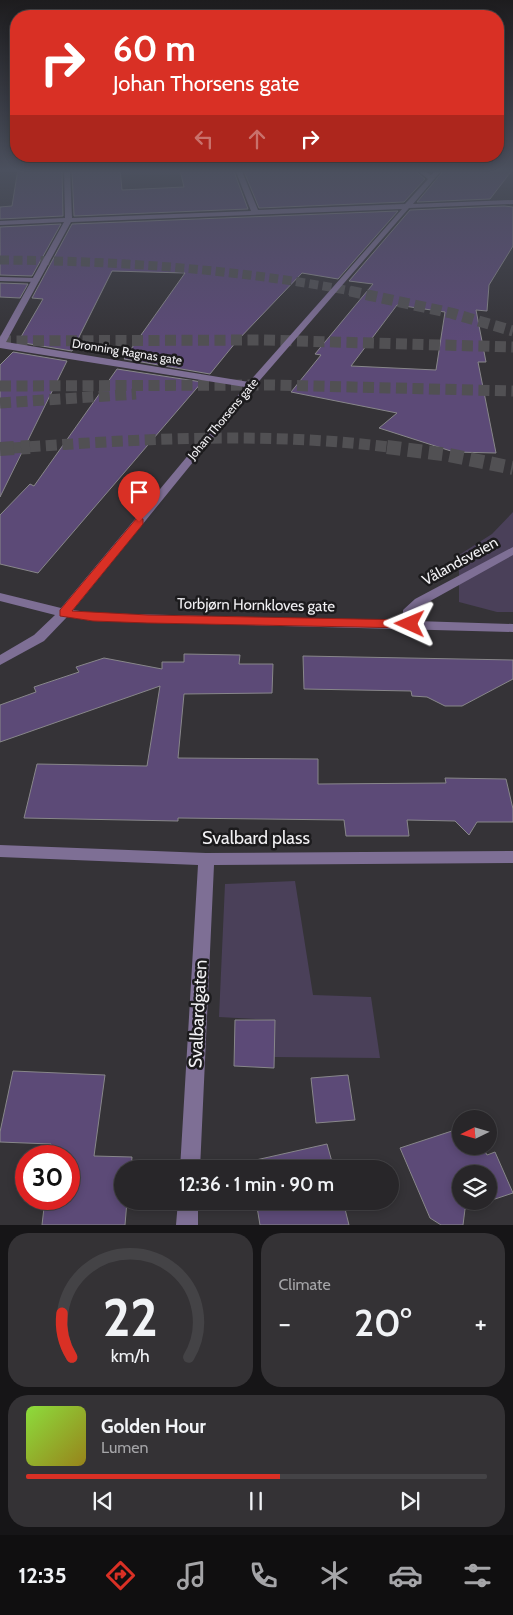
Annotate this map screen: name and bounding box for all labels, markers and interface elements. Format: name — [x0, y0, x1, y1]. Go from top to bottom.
text: 60 m — [113, 27, 196, 70]
icon: right — [30, 30, 95, 95]
text: Johan Thorsens gate — [113, 70, 299, 97]
icon: left — [190, 125, 218, 153]
icon: ahead — [243, 125, 271, 153]
icon: right — [296, 125, 324, 153]
street label: Dronning Ragnas gate — [71, 335, 183, 368]
street label: Johan Thorsens gate — [184, 375, 261, 463]
pin — [118, 471, 160, 522]
icon: arrive — [125, 478, 153, 506]
street label: Vålandsveien — [419, 533, 501, 589]
street label: Torbjørn Hornkloves gate — [177, 595, 335, 615]
position arrow — [383, 597, 435, 649]
street label: Svalbard plass — [202, 827, 310, 849]
street label: Svalbardgaten — [184, 959, 212, 1069]
north arrow — [452, 1110, 498, 1155]
map controls — [452, 1110, 497, 1210]
speed limit sign: 30 — [15, 1145, 80, 1210]
button: layers — [452, 1165, 497, 1210]
text: 12:36 · 1 min · 90 m — [179, 1173, 334, 1196]
text: Climate — [279, 1275, 331, 1294]
text: 22 — [103, 1286, 158, 1349]
text: 20° — [354, 1299, 412, 1346]
text: − — [279, 1306, 291, 1340]
text: + — [475, 1306, 487, 1340]
text: km/h — [111, 1345, 150, 1366]
text: Golden Hour — [101, 1415, 206, 1438]
text: Lumen — [101, 1438, 148, 1457]
icon: previous — [89, 1487, 117, 1515]
icon: pause — [242, 1487, 270, 1515]
icon: next — [396, 1487, 424, 1515]
icon: directions — [103, 1558, 138, 1593]
icon: music — [174, 1558, 209, 1593]
icon: phone — [246, 1558, 281, 1593]
icon: climate — [317, 1558, 352, 1593]
icon: car — [388, 1558, 423, 1593]
icon: filters — [460, 1558, 495, 1593]
text: 12:35 — [18, 1562, 67, 1589]

